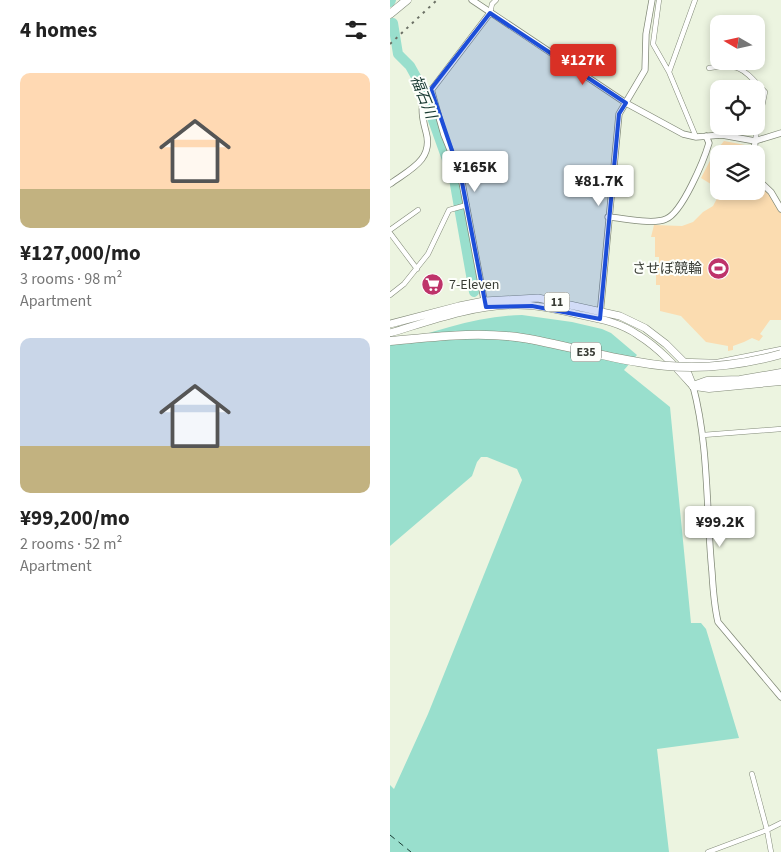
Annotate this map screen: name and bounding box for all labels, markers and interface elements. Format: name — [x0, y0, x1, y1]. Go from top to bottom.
text: 4 homes — [20, 15, 97, 45]
north arrow — [710, 15, 765, 70]
map controls — [710, 15, 765, 200]
icon: filters — [342, 16, 370, 44]
pin: ¥127K — [548, 44, 618, 86]
text: ¥127K — [561, 49, 605, 71]
water label: 福石川 — [405, 72, 442, 124]
button: locate — [710, 80, 765, 135]
icon: home — [150, 106, 240, 196]
button: layers — [710, 145, 765, 200]
pin: ¥165K — [440, 150, 510, 193]
text: ¥165K — [453, 156, 497, 178]
pin: ¥81.7K — [558, 164, 640, 207]
text: ¥81.7K — [575, 170, 623, 192]
text: ¥127,000/mo — [20, 238, 141, 268]
sports icon: させぼ競輪 — [706, 257, 730, 281]
place label: させぼ競輪 — [632, 259, 702, 279]
text: 3 rooms · 98 m² — [20, 268, 122, 290]
supermarket icon: 7-Eleven — [421, 273, 445, 297]
place label: 7-Eleven — [449, 275, 499, 295]
text: Apartment — [20, 290, 92, 312]
road number: 11 — [544, 292, 570, 312]
road number: E35 — [571, 342, 601, 362]
icon: home — [150, 371, 240, 461]
text: ¥99,200/mo — [20, 503, 130, 533]
pin: ¥99.2K — [679, 506, 761, 548]
text: ¥99.2K — [696, 511, 744, 533]
text: 2 rooms · 52 m² — [20, 533, 122, 555]
text: Apartment — [20, 555, 92, 577]

